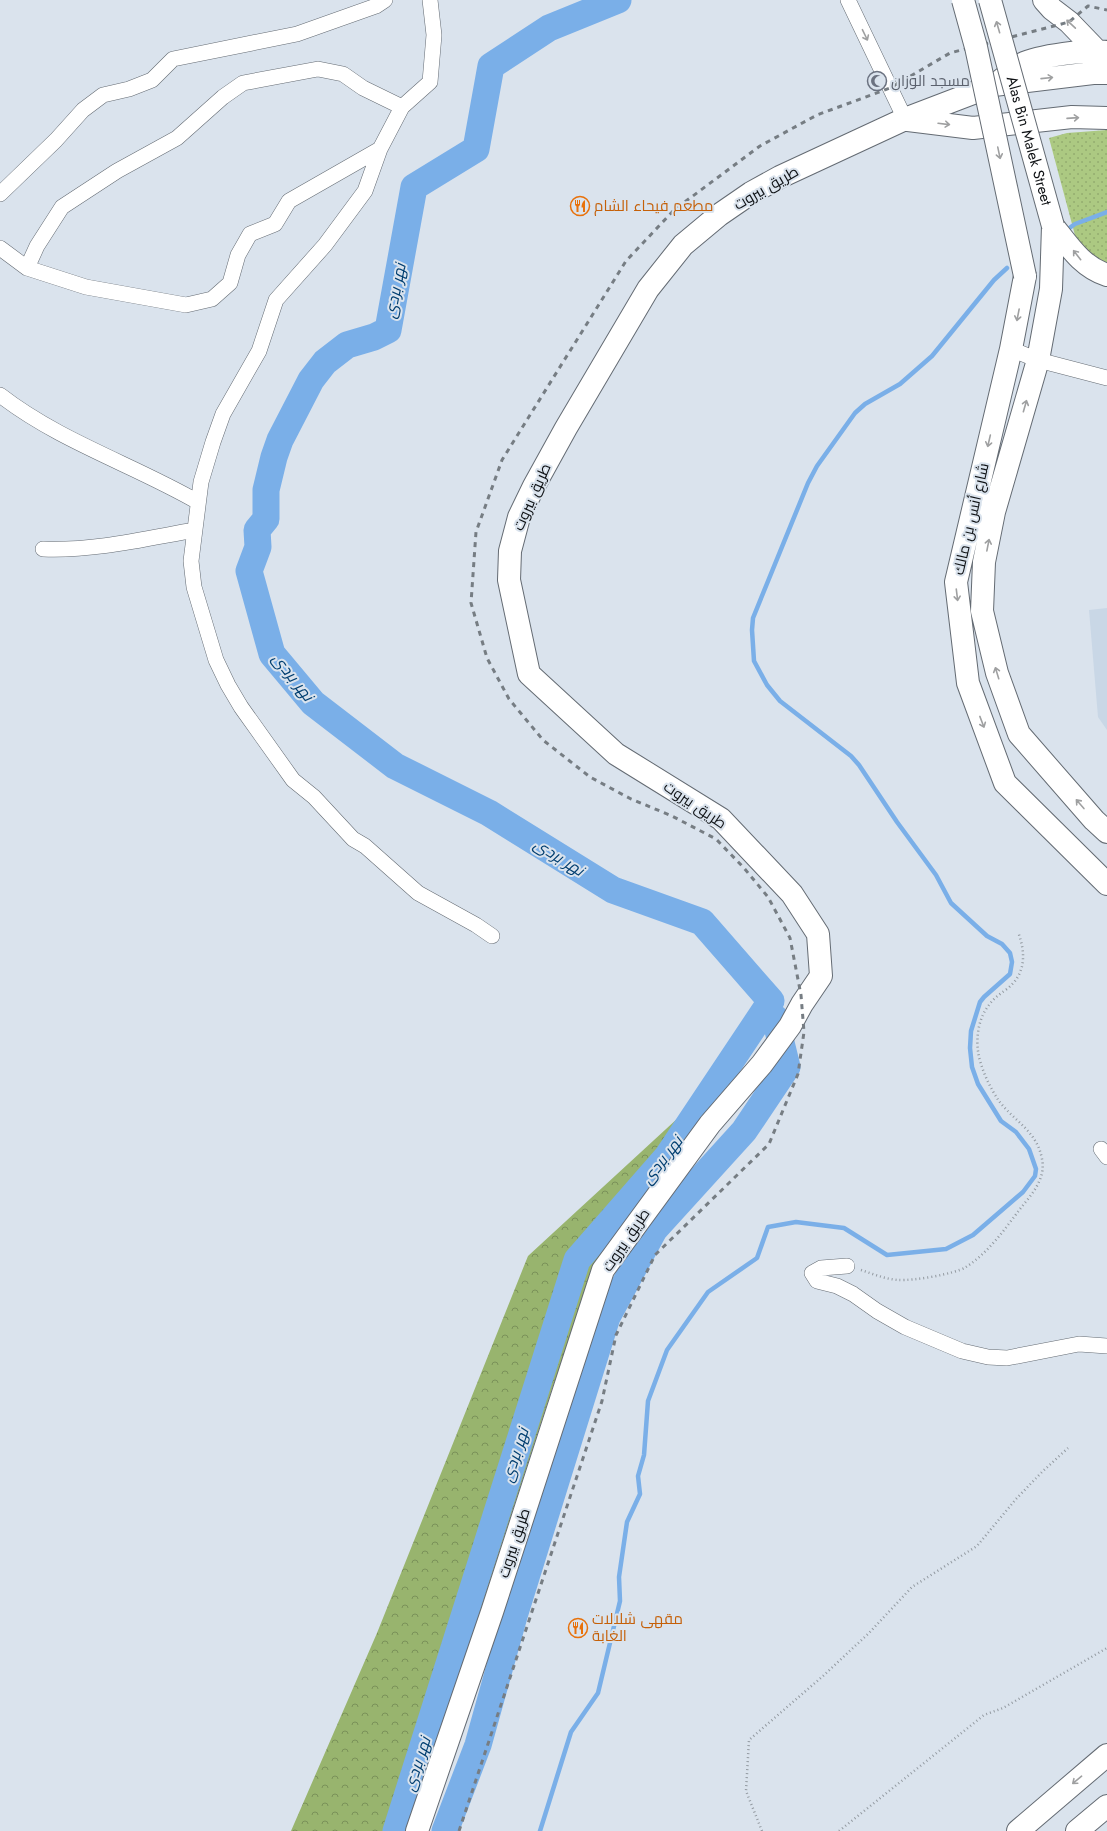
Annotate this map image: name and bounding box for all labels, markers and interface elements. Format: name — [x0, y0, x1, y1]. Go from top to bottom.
one-way arrow — [1066, 20, 1076, 29]
one-way arrow — [994, 21, 1001, 34]
one-way arrow — [862, 29, 869, 41]
mosque icon: مسجد الوزان — [866, 70, 888, 92]
place label: مسجد الوزان — [891, 70, 970, 92]
street label: Alas Bin Malek Street — [1001, 73, 1058, 208]
one-way arrow — [1040, 74, 1053, 82]
one-way arrow — [1066, 114, 1079, 121]
one-way arrow — [937, 120, 950, 128]
one-way arrow — [995, 146, 1003, 159]
street label: طريق بيروت — [729, 161, 803, 215]
restaurant icon: مطعم فيحاء الشام — [569, 195, 591, 217]
place label: مطعم فيحاء الشام — [594, 195, 713, 217]
one-way arrow — [1072, 250, 1081, 261]
water label: نهر بردى — [378, 260, 412, 320]
one-way arrow — [1014, 308, 1022, 321]
one-way arrow — [1022, 399, 1029, 412]
one-way arrow — [985, 435, 993, 448]
street label: طريق بيروت — [507, 460, 557, 534]
street label: شارع أنس بن مالك — [947, 461, 995, 577]
one-way arrow — [984, 539, 992, 552]
one-way arrow — [953, 588, 961, 601]
water label: نهر بردى — [267, 648, 320, 707]
one-way arrow — [993, 666, 1000, 679]
one-way arrow — [979, 716, 987, 728]
street label: طريق بيروت — [659, 776, 731, 834]
one-way arrow — [1076, 798, 1085, 809]
water label: نهر بردى — [529, 833, 590, 882]
water label: نهر بردى — [636, 1130, 689, 1189]
street label: طريق بيروت — [597, 1204, 655, 1276]
water label: نهر بردى — [495, 1423, 535, 1485]
street label: طريق بيروت — [492, 1505, 536, 1581]
place label: مقهى شلالات الغابة — [592, 1608, 683, 1647]
restaurant icon: مقهى شلالات الغابة — [567, 1617, 589, 1639]
water label: نهر بردى — [397, 1732, 437, 1794]
one-way arrow — [1072, 1776, 1082, 1785]

